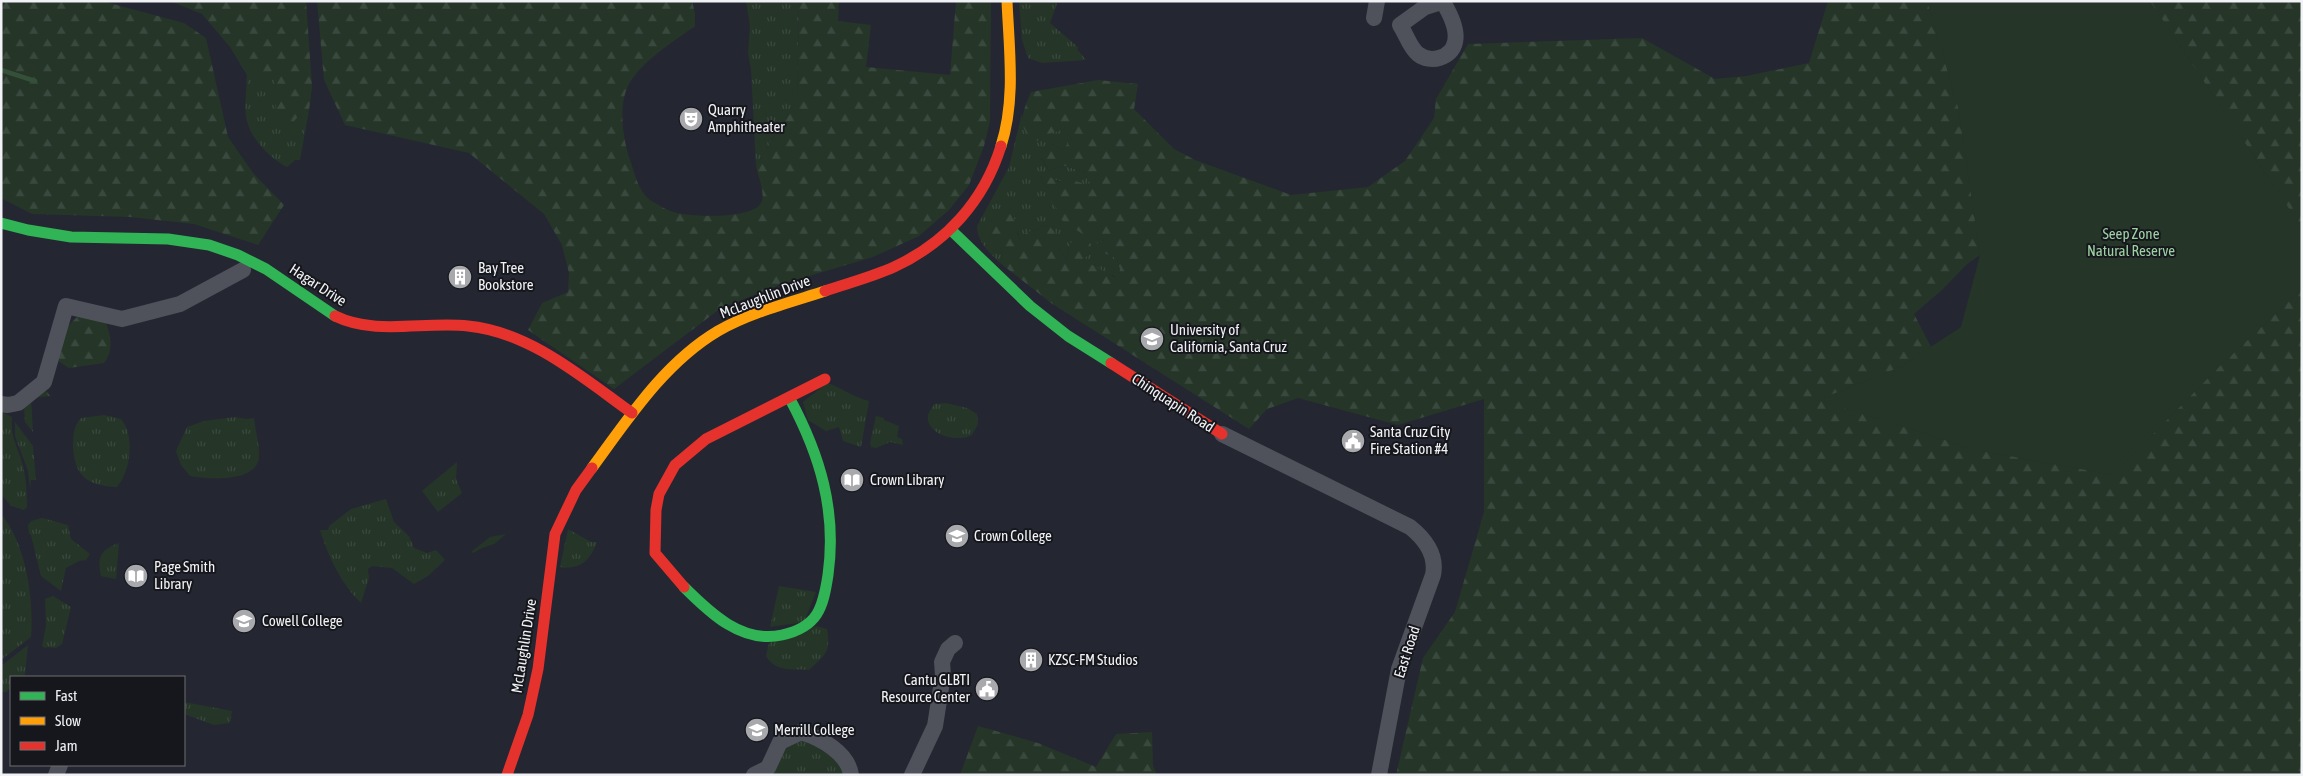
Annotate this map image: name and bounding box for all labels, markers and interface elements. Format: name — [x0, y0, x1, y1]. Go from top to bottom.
place label: Quarry Amphitheater — [708, 101, 785, 135]
theatre icon: Quarry Amphitheater — [678, 106, 704, 132]
park label: Seep Zone Natural Reserve — [2087, 225, 2175, 259]
place label: Bay Tree Bookstore — [478, 259, 534, 293]
street label: Hagar Drive — [287, 260, 350, 309]
building icon: Bay Tree Bookstore — [447, 264, 473, 290]
street label: McLaughlin Drive — [717, 271, 812, 322]
place label: University of California, Santa Cruz — [1170, 321, 1288, 355]
school or university icon: University of California, Santa Cruz — [1139, 326, 1165, 352]
street label: Chinquapin Road — [1129, 370, 1218, 435]
place label: Santa Cruz City Fire Station #4 — [1370, 423, 1450, 457]
public building icon: Santa Cruz City Fire Station #4 — [1340, 428, 1366, 454]
library icon: Crown Library — [839, 467, 865, 493]
place label: Crown Library — [870, 471, 944, 488]
school or university icon: Crown College — [944, 523, 970, 549]
place label: Crown College — [974, 527, 1052, 544]
place label: Page Smith Library — [154, 558, 215, 592]
library icon: Page Smith Library — [123, 563, 149, 589]
street label: McLaughlin Drive — [508, 597, 539, 694]
school or university icon: Cowell College — [231, 608, 257, 634]
place label: Cowell College — [262, 612, 343, 629]
street label: East Road — [1390, 624, 1423, 680]
building icon: KZSC-FM Studios — [1018, 647, 1044, 673]
place label: KZSC-FM Studios — [1048, 651, 1138, 668]
place label: Cantu GLBTI Resource Center — [881, 671, 971, 705]
legend — [10, 676, 185, 766]
public building icon: Cantu GLBTI Resource Center — [974, 676, 1000, 702]
text: Fast — [55, 687, 77, 704]
text: Slow — [55, 712, 81, 729]
school or university icon: Merrill College — [744, 717, 770, 743]
place label: Merrill College — [774, 721, 855, 738]
text: Jam — [55, 737, 78, 754]

